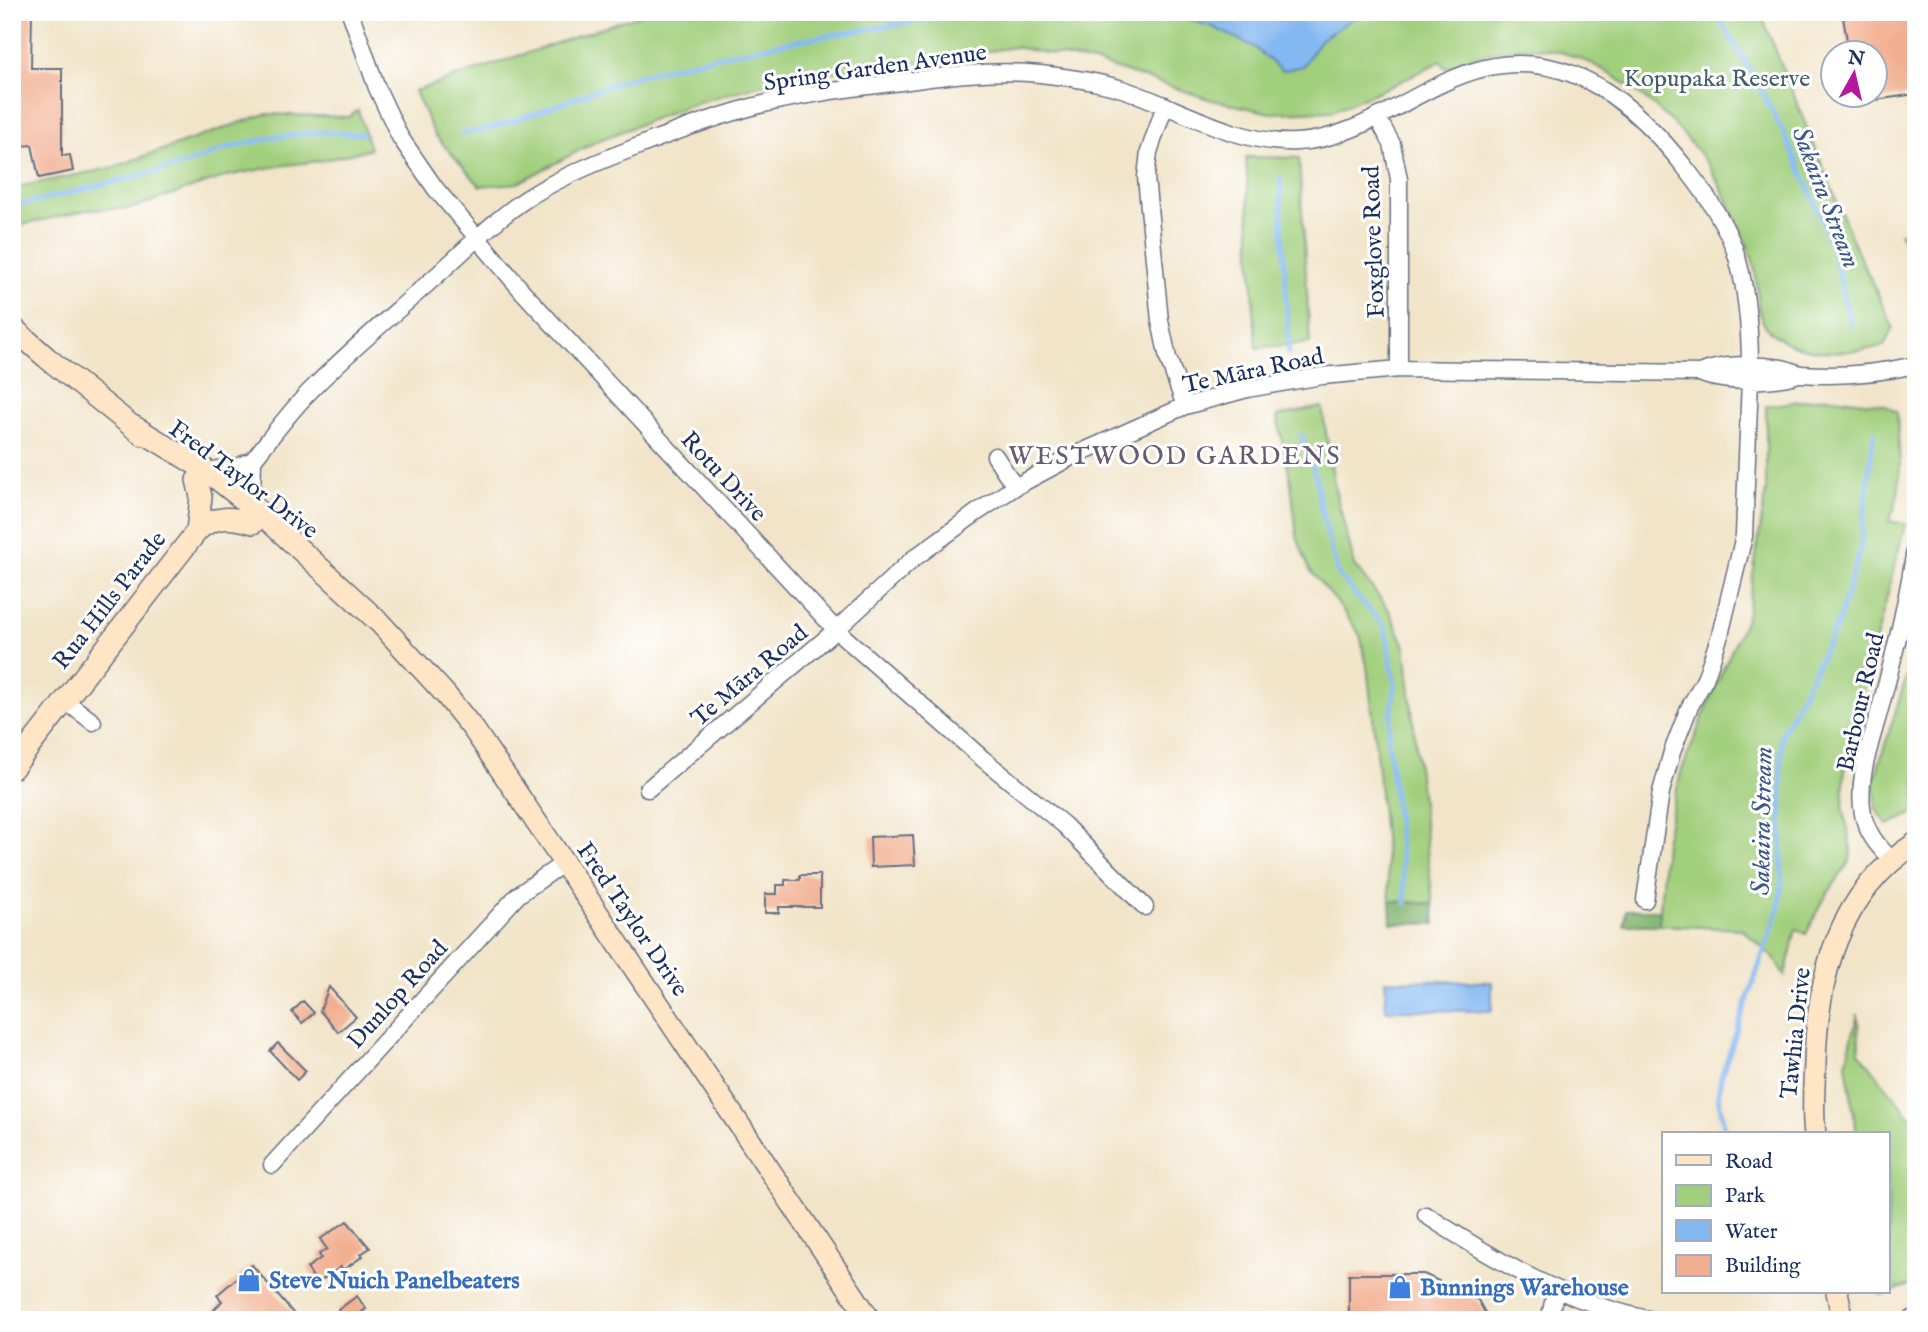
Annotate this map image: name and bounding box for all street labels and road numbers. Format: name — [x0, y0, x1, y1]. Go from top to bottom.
street label: Spring Garden Avenue — [762, 37, 989, 99]
street label: Foxglove Road — [1356, 165, 1393, 319]
street label: Te Māra Road — [1180, 341, 1327, 402]
street label: Fred Taylor Drive — [162, 414, 324, 547]
street label: Rotu Drive — [673, 425, 773, 529]
street label: Rua Hills Parade — [47, 526, 174, 676]
street label: Te Māra Road — [685, 618, 815, 734]
street label: Barbour Road — [1830, 630, 1893, 775]
street label: Fred Taylor Drive — [569, 837, 695, 1003]
street label: Dunlop Road — [341, 934, 455, 1056]
street label: Tawhia Drive — [1774, 966, 1819, 1100]

